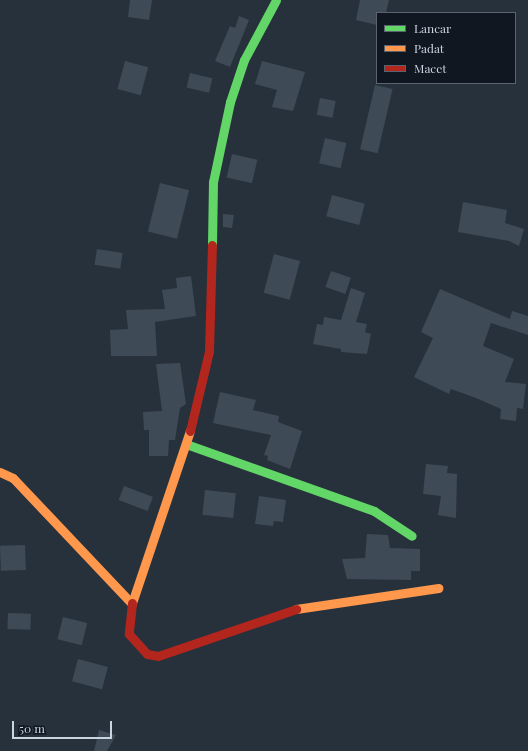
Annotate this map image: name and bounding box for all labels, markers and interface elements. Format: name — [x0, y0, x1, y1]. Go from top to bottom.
legend — [376, 12, 516, 84]
text: Lancar — [414, 20, 451, 36]
text: Padat — [414, 40, 444, 56]
text: Macet — [414, 60, 447, 76]
scale bar — [14, 713, 114, 739]
text: 50 m — [19, 720, 45, 736]

